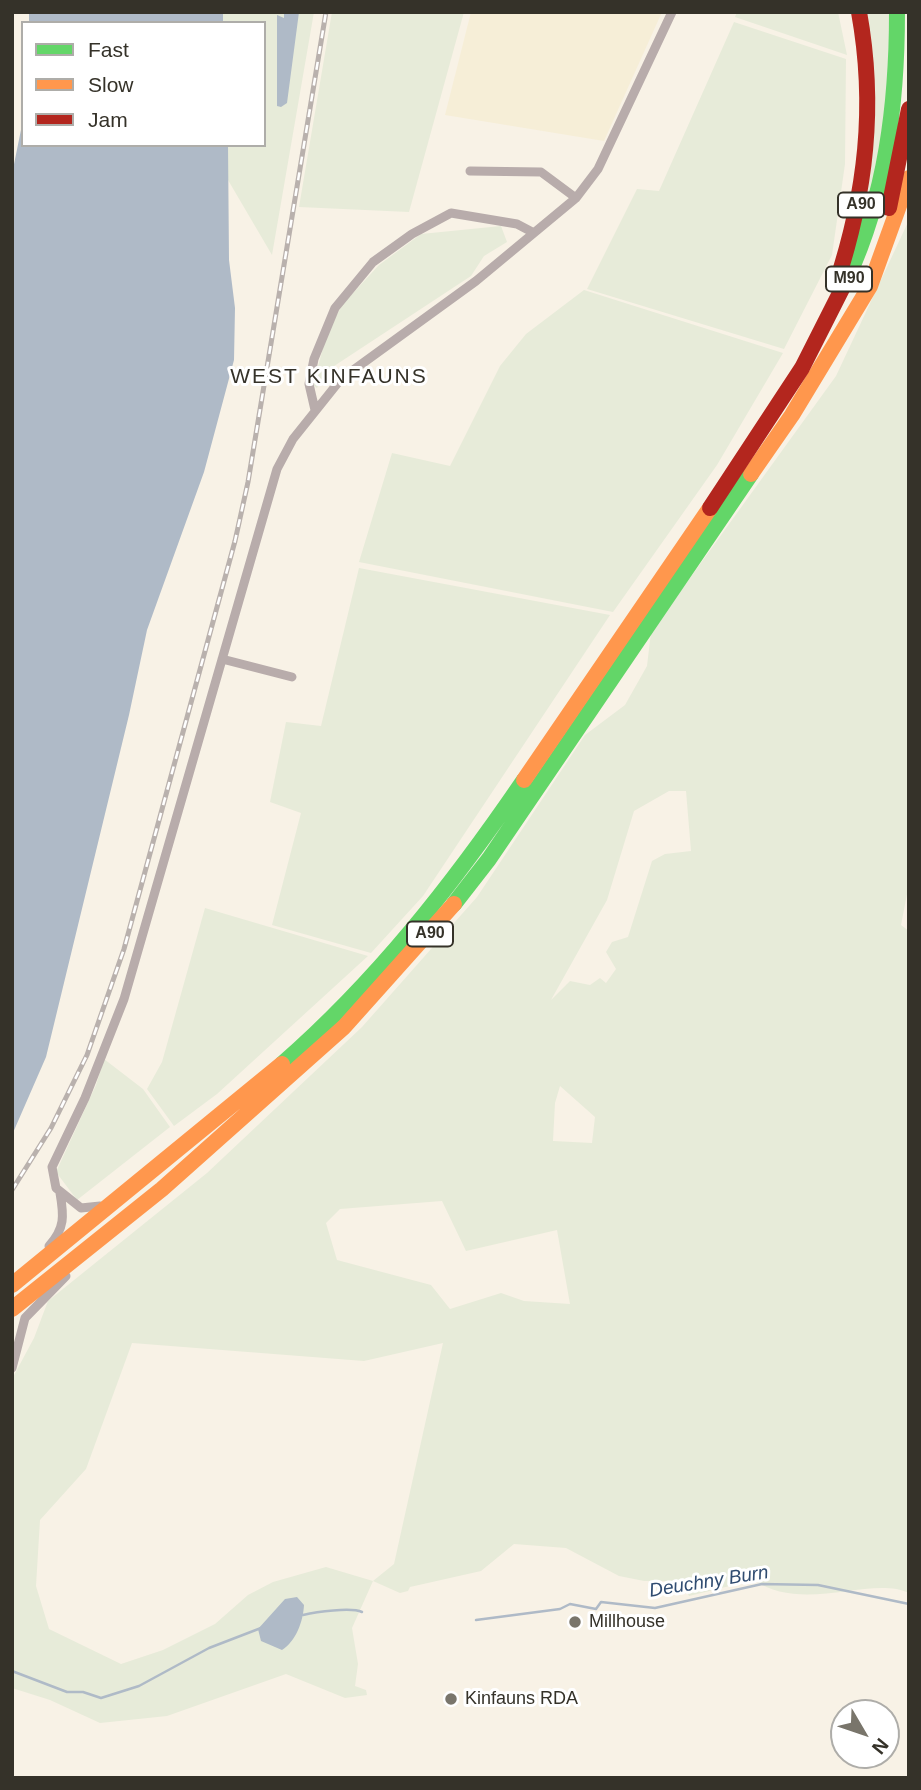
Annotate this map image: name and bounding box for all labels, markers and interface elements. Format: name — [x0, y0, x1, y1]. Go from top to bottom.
legend — [21, 21, 266, 147]
text: Fast — [88, 38, 129, 61]
text: Slow — [88, 73, 134, 96]
text: Jam — [88, 108, 128, 131]
road number: A90 — [838, 192, 884, 218]
road number: M90 — [826, 266, 872, 292]
district label: WEST KINFAUNS — [232, 364, 426, 390]
road number: A90 — [407, 922, 453, 946]
water label: Deuchny Burn — [648, 1561, 770, 1603]
place label: Millhouse — [589, 1611, 665, 1633]
marker: Millhouse — [567, 1614, 583, 1630]
place label: Kinfauns RDA — [465, 1688, 578, 1710]
marker: Kinfauns RDA — [443, 1691, 459, 1707]
north arrow — [830, 1699, 900, 1769]
text: N — [868, 1734, 893, 1758]

